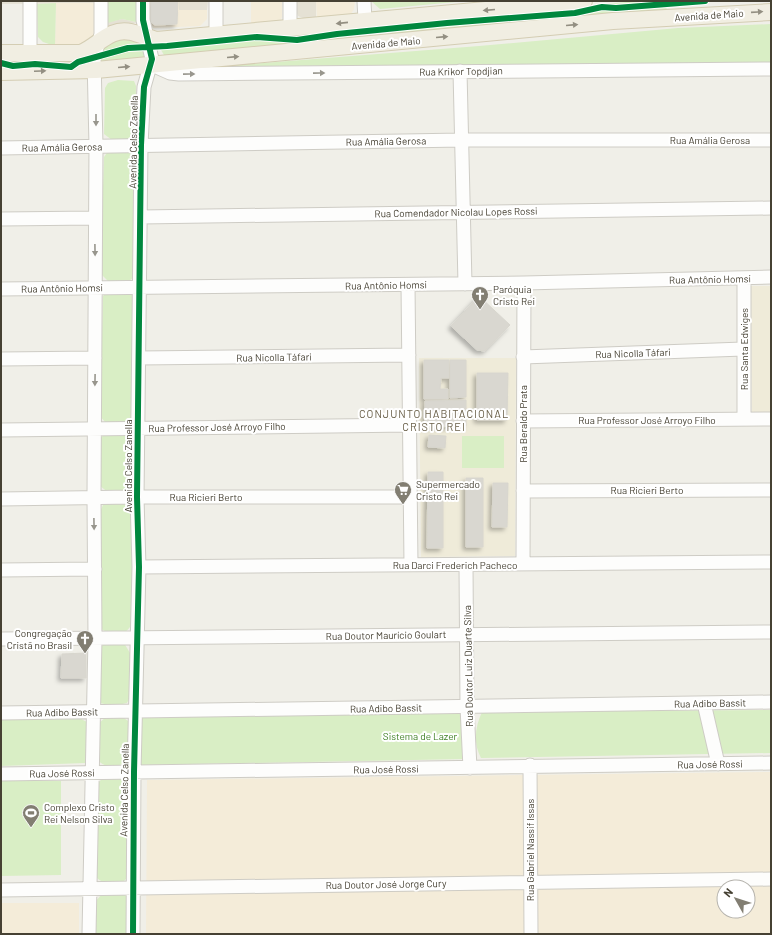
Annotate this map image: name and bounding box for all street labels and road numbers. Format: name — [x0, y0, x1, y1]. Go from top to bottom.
street label: Avenida de Maio — [674, 7, 744, 23]
street label: Avenida de Maio — [351, 34, 421, 52]
street label: Rua Krikor Topdjian — [419, 64, 503, 78]
street label: Avenida Celso Zanella — [126, 95, 140, 189]
street label: Rua Amália Gerosa — [346, 134, 426, 148]
street label: Rua Amália Gerosa — [670, 134, 750, 146]
street label: Rua Amália Gerosa — [22, 140, 102, 154]
street label: Rua Comendador Nicolau Lopes Rossi — [374, 205, 538, 219]
street label: Rua Antônio Homsi — [669, 272, 751, 286]
street label: Rua Antônio Homsi — [345, 278, 427, 292]
street label: Rua Antônio Homsi — [21, 281, 103, 295]
street label: Rua Santa Edwiges — [738, 308, 750, 390]
street label: Rua Nicolla Táfari — [595, 346, 671, 360]
street label: Rua Nicolla Táfari — [236, 350, 312, 364]
street label: Rua Beraldo Prata — [517, 385, 529, 463]
street label: Rua Professor José Arroyo Filho — [578, 414, 716, 426]
street label: Avenida Celso Zanella — [122, 419, 134, 513]
street label: Rua Professor José Arroyo Filho — [148, 420, 286, 434]
street label: Rua Ricieri Berto — [611, 484, 683, 496]
street label: Rua Ricieri Berto — [170, 491, 242, 503]
street label: Rua Darci Frederich Pacheco — [393, 559, 517, 571]
street label: Rua Doutor Luiz Duarte Silva — [461, 605, 475, 727]
street label: Rua Doutor Maurício Goulart — [326, 628, 447, 642]
street label: Rua Adibo Bassit — [674, 696, 747, 710]
street label: Rua Adibo Bassit — [350, 701, 423, 715]
street label: Rua Adibo Bassit — [26, 705, 99, 719]
street label: Avenida Celso Zanella — [117, 743, 131, 837]
street label: Rua José Rossi — [677, 757, 743, 771]
street label: Rua José Rossi — [353, 762, 419, 776]
street label: Rua José Rossi — [29, 766, 95, 780]
street label: Rua Gabriel Nassif Issas — [524, 799, 536, 901]
street label: Rua Doutor José Jorge Cury — [325, 877, 447, 891]

